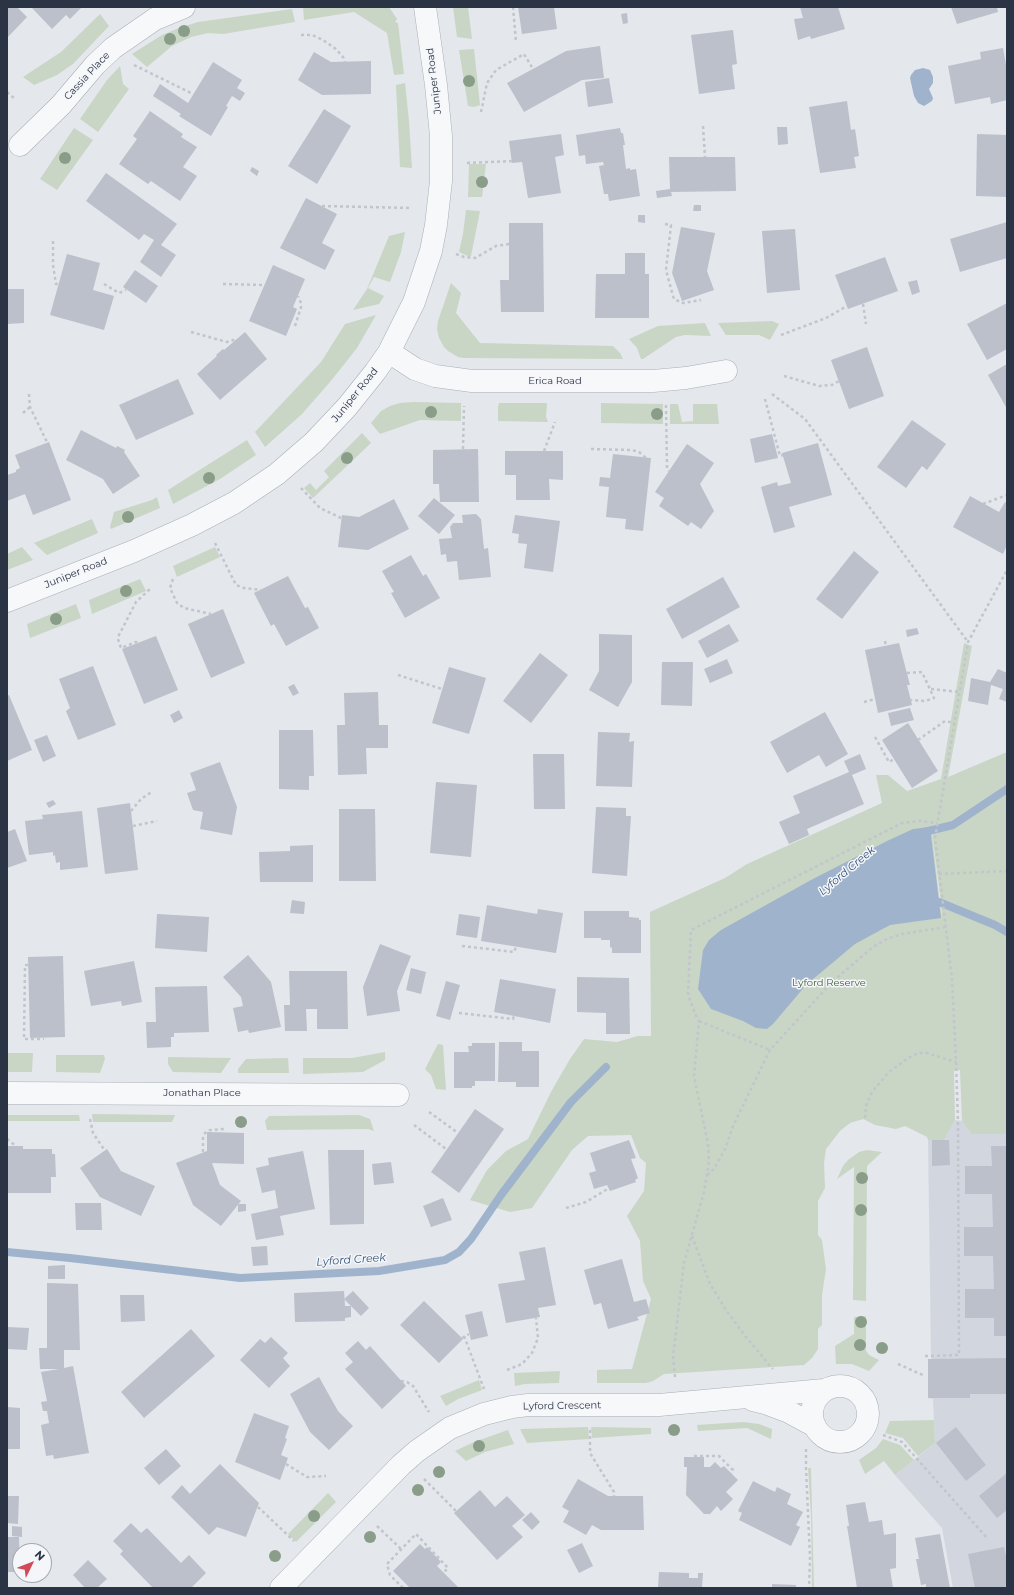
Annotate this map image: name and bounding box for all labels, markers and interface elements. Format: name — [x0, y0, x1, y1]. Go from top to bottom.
street label: Juniper Road — [424, 47, 444, 115]
street label: Cassia Place — [62, 50, 112, 102]
street label: Juniper Road — [329, 365, 381, 425]
street label: Erica Road — [528, 375, 582, 387]
street label: Juniper Road — [43, 555, 109, 591]
water label: Lyford Creek — [816, 844, 878, 898]
park label: Lyford Reserve — [792, 977, 866, 989]
street label: Jonathan Place — [163, 1087, 241, 1099]
water label: Lyford Creek — [316, 1251, 386, 1269]
street label: Lyford Crescent — [523, 1399, 601, 1413]
north arrow — [12, 1543, 52, 1583]
text: N — [32, 1547, 48, 1564]

